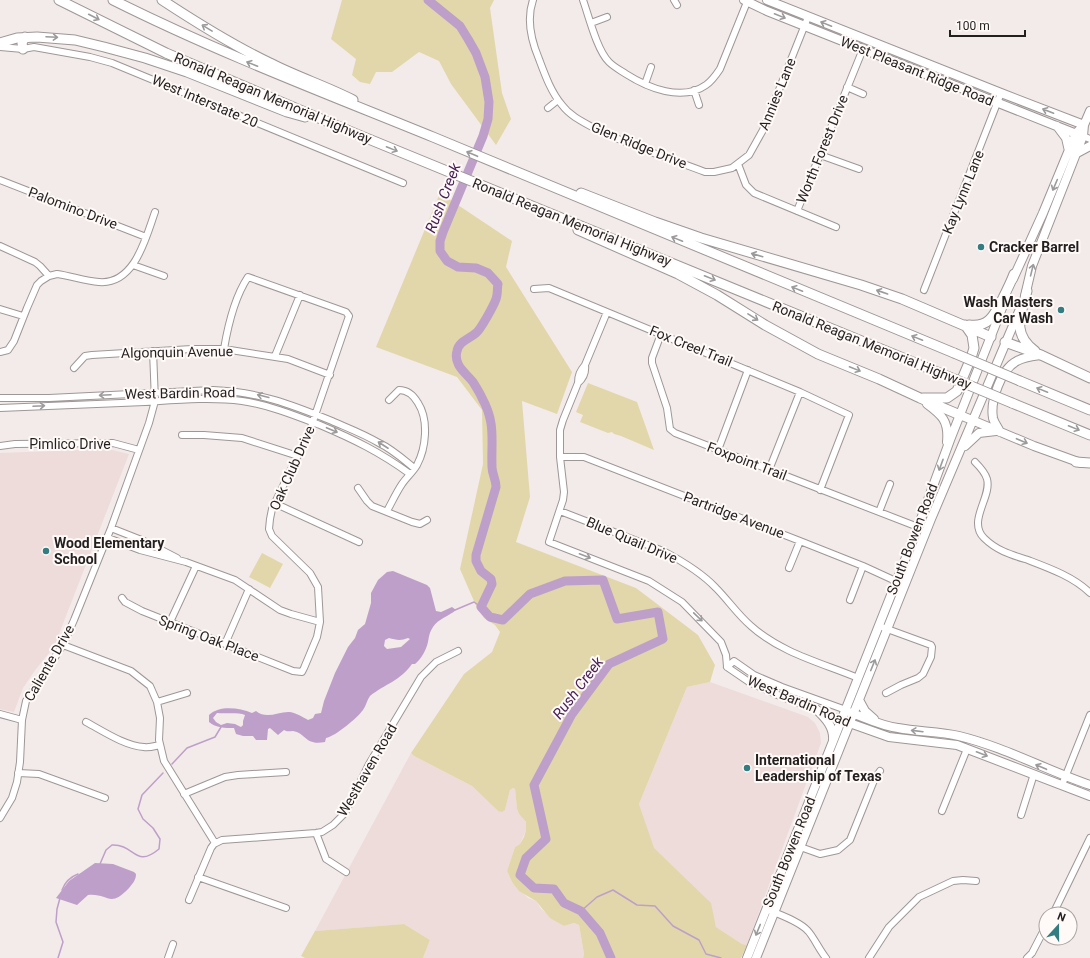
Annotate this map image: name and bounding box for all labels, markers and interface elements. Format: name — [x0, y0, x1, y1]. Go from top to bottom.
scale bar — [950, 12, 1025, 38]
one-way arrow — [773, 13, 785, 21]
one-way arrow — [88, 14, 100, 22]
text: 100 m — [956, 19, 990, 33]
one-way arrow — [821, 20, 833, 28]
one-way arrow — [202, 24, 213, 32]
street label: West Pleasant Ridge Road — [838, 33, 996, 109]
one-way arrow — [45, 34, 58, 41]
street label: Ronald Reagan Memorial Highway — [172, 49, 375, 147]
street label: Annies Lane — [755, 56, 799, 132]
one-way arrow — [246, 60, 258, 67]
street label: West Interstate 20 — [149, 71, 261, 131]
street label: Worth Forest Drive — [793, 93, 851, 205]
one-way arrow — [1041, 107, 1054, 114]
street label: Glen Ridge Drive — [589, 119, 689, 171]
one-way arrow — [386, 145, 398, 153]
street label: Kay Lynn Lane — [939, 148, 987, 236]
one-way arrow — [467, 149, 479, 157]
water label: Rush Creek — [421, 160, 465, 235]
street label: Ronald Reagan Memorial Highway — [470, 175, 674, 269]
one-way arrow — [1050, 178, 1058, 190]
street label: Palomino Drive — [26, 184, 120, 232]
one-way arrow — [672, 235, 684, 242]
place label: Cracker Barrel — [989, 239, 1079, 255]
marker: Cracker Barrel — [976, 242, 986, 252]
one-way arrow — [751, 251, 764, 258]
one-way arrow — [1029, 264, 1036, 277]
one-way arrow — [703, 275, 715, 283]
one-way arrow — [792, 284, 804, 292]
one-way arrow — [875, 288, 888, 295]
place label: Wash Masters Car Wash — [963, 294, 1053, 326]
street label: Ronald Reagan Memorial Highway — [770, 298, 974, 392]
marker: Wash Masters Car Wash — [1056, 305, 1066, 315]
one-way arrow — [747, 314, 759, 322]
street label: Fox Creel Trail — [647, 322, 735, 370]
one-way arrow — [912, 334, 924, 342]
street label: Algonquin Avenue — [121, 343, 233, 361]
one-way arrow — [849, 366, 861, 374]
street label: West Bardin Road — [125, 384, 235, 402]
one-way arrow — [1036, 386, 1048, 393]
one-way arrow — [99, 391, 112, 399]
one-way arrow — [256, 392, 269, 399]
one-way arrow — [32, 403, 45, 410]
street label: Oak Club Drive — [266, 423, 318, 513]
one-way arrow — [1067, 425, 1079, 433]
one-way arrow — [325, 427, 337, 435]
street label: Pimlico Drive — [29, 436, 111, 452]
street label: Foxpoint Trail — [705, 438, 789, 484]
one-way arrow — [1016, 438, 1028, 445]
one-way arrow — [378, 441, 389, 449]
one-way arrow — [936, 458, 944, 470]
street label: South Bowen Road — [883, 481, 941, 597]
street label: Partridge Avenue — [681, 488, 787, 542]
street label: Blue Quail Drive — [584, 514, 680, 566]
place label: Wood Elementary School — [54, 535, 165, 567]
marker: Wood Elementary School — [41, 546, 51, 556]
one-way arrow — [579, 552, 591, 560]
street label: Spring Oak Place — [157, 612, 261, 664]
one-way arrow — [693, 613, 703, 622]
street label: Caliente Drive — [21, 622, 77, 704]
water label: Rush Creek — [549, 653, 608, 723]
one-way arrow — [870, 659, 878, 671]
street label: West Bardin Road — [745, 672, 853, 730]
street label: Westhaven Road — [334, 721, 400, 819]
one-way arrow — [910, 727, 923, 735]
one-way arrow — [975, 751, 987, 759]
place label: International Leadership of Texas — [755, 752, 882, 784]
one-way arrow — [1035, 762, 1047, 770]
marker: International Leadership of Texas — [742, 763, 752, 773]
street label: South Bowen Road — [760, 794, 818, 910]
north arrow — [1038, 906, 1078, 946]
text: N — [1055, 910, 1068, 925]
one-way arrow — [754, 924, 762, 936]

